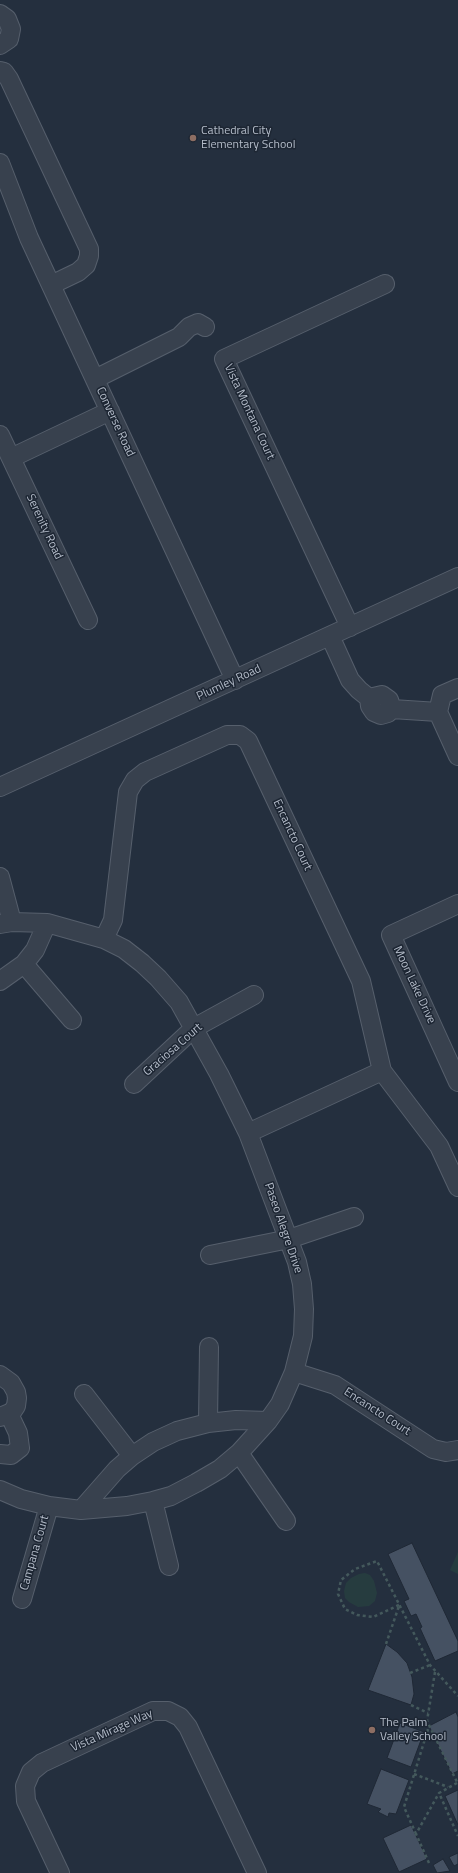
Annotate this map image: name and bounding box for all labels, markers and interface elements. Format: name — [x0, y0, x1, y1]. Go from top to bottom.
place label: Cathedral City Elementary School — [201, 124, 295, 152]
marker: Cathedral City Elementary School — [188, 133, 198, 143]
street label: Vista Montana Court — [221, 362, 277, 462]
street label: Converse Road — [93, 385, 137, 459]
street label: Serenity Road — [23, 492, 65, 562]
street label: Plumley Road — [194, 662, 264, 704]
street label: Encancto Court — [269, 797, 315, 873]
street label: Moon Lake Drive — [390, 944, 438, 1026]
street label: Graciosa Court — [141, 1020, 205, 1080]
street label: Paseo Alegre Drive — [261, 1181, 305, 1275]
street label: Encancto Court — [341, 1385, 413, 1439]
street label: Campana Court — [17, 1514, 53, 1592]
street label: Vista Mirage Way — [69, 1707, 155, 1755]
place label: The Palm Valley School — [380, 1716, 446, 1744]
marker: The Palm Valley School — [367, 1725, 377, 1735]

